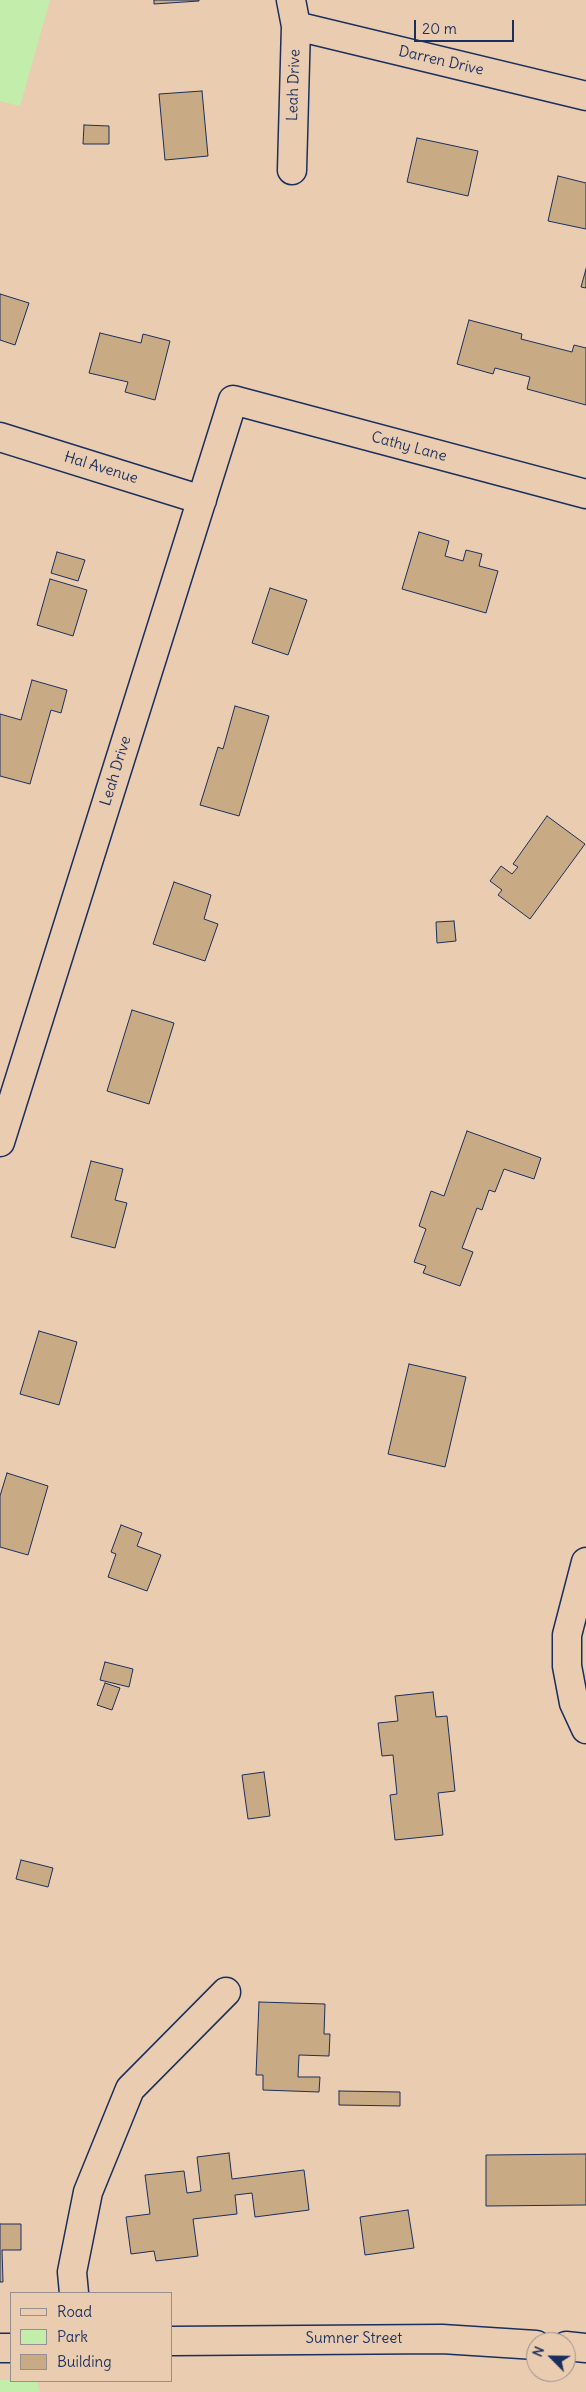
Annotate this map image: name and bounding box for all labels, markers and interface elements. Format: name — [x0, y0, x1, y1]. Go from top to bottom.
scale bar — [416, 10, 516, 42]
text: 20 m — [422, 19, 457, 38]
street label: Darren Drive — [397, 42, 485, 80]
street label: Leah Drive — [284, 49, 304, 121]
street label: Cathy Lane — [369, 428, 449, 466]
street label: Hal Avenue — [62, 448, 140, 488]
street label: Leah Drive — [97, 734, 135, 808]
legend — [10, 2292, 172, 2382]
text: Road — [57, 2302, 92, 2321]
text: Park — [57, 2327, 88, 2346]
street label: Sumner Street — [306, 2330, 402, 2348]
north arrow — [526, 2332, 576, 2382]
text: N — [528, 2344, 548, 2360]
text: Building — [57, 2352, 112, 2371]

